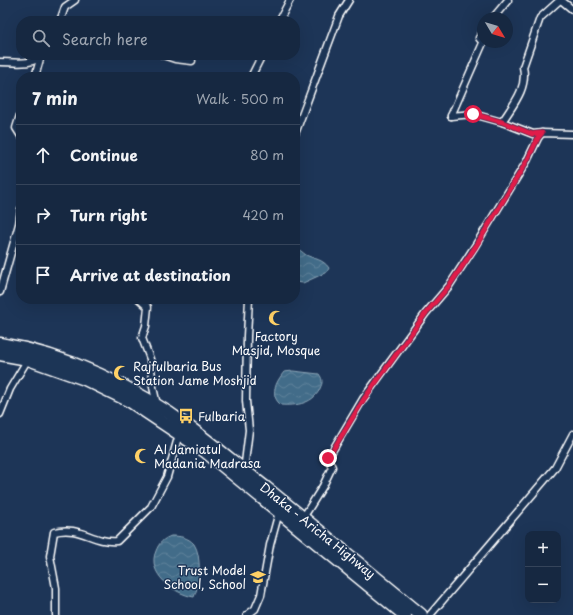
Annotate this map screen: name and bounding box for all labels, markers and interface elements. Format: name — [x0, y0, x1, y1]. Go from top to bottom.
north arrow — [477, 12, 513, 48]
search box — [16, 16, 300, 60]
icon: search — [30, 27, 52, 49]
text: Search here — [62, 27, 148, 50]
text: 7 min — [32, 85, 78, 111]
text: Walk · 500 m — [196, 89, 284, 108]
route start — [464, 105, 482, 123]
text: Continue — [70, 143, 138, 166]
icon: ahead — [32, 144, 54, 166]
text: 80 m — [250, 145, 284, 164]
text: Turn right — [70, 203, 147, 226]
icon: right — [32, 204, 54, 226]
text: 420 m — [242, 205, 284, 224]
text: Arrive at destination — [70, 263, 231, 286]
icon: arrive — [32, 264, 54, 286]
mosque icon: Factory Masjid, Mosque — [267, 309, 285, 327]
place label: Factory Masjid, Mosque — [232, 327, 321, 359]
place label: Rajfulbaria Bus Station Jame Moshjid — [133, 357, 257, 389]
mosque icon: Rajfulbaria Bus Station Jame Moshjid — [112, 364, 130, 382]
bus stop icon: Fulbaria — [177, 407, 195, 425]
place label: Fulbaria — [198, 407, 246, 425]
place label: Al Jamiatul Madania Madrasa — [154, 440, 261, 472]
mosque icon: Al Jamiatul Madania Madrasa — [133, 447, 151, 465]
route end — [319, 449, 337, 467]
street label: Dhaka - Aricha Highway — [256, 478, 380, 582]
map controls — [525, 531, 561, 603]
button: + — [525, 531, 561, 567]
place label: Trust Model School, School — [164, 561, 246, 593]
button: − — [525, 567, 561, 603]
school or university icon: Trust Model School, School — [249, 568, 267, 586]

